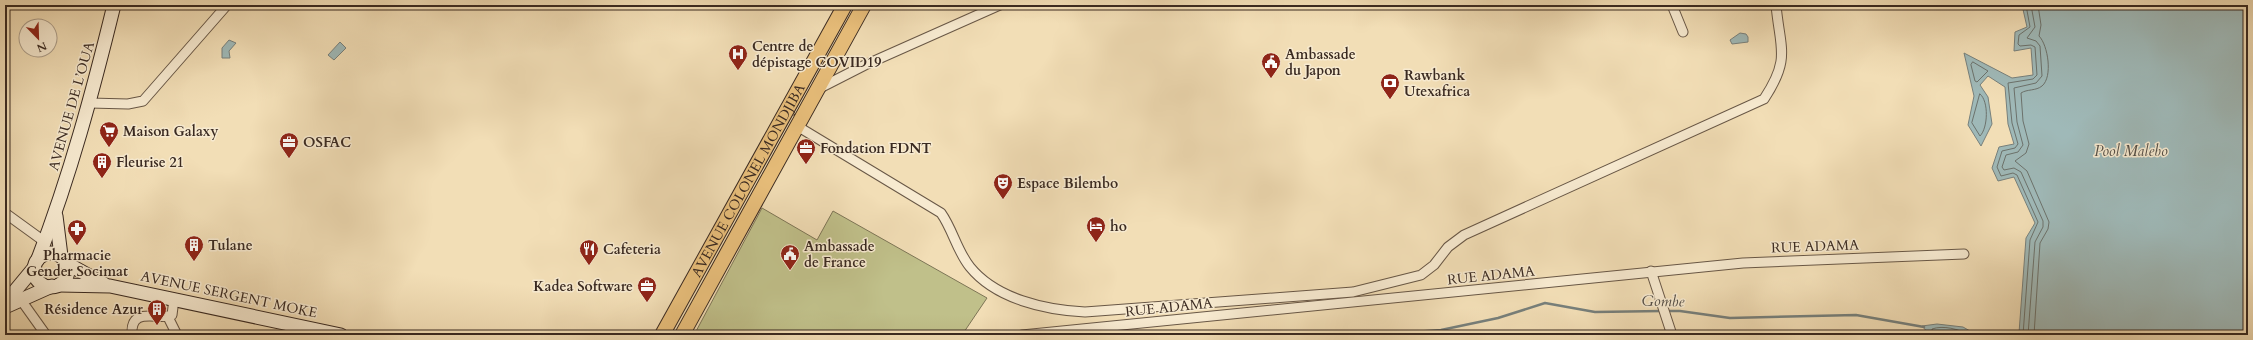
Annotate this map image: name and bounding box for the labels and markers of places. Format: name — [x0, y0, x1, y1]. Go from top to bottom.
place label: Centre de dépistage COVID19 — [752, 37, 881, 72]
hospital icon: Centre de dépistage COVID19 — [727, 43, 749, 71]
place label: Ambassade du Japon — [1285, 45, 1356, 80]
public building icon: Ambassade du Japon — [1260, 51, 1282, 79]
place label: Rawbank Utexafrica — [1404, 66, 1470, 101]
bank icon: Rawbank Utexafrica — [1379, 72, 1401, 100]
supermarket icon: Maison Galaxy — [98, 120, 120, 148]
place label: Maison Galaxy — [123, 122, 218, 141]
office icon: OSFAC — [278, 131, 300, 159]
place label: OSFAC — [303, 133, 351, 152]
office icon: Fondation FDNT — [795, 137, 817, 165]
place label: Fondation FDNT — [820, 139, 932, 158]
building icon: Fleurise 21 — [91, 151, 113, 179]
place label: Fleurise 21 — [116, 153, 184, 172]
theatre icon: Espace Bilembo — [992, 172, 1014, 200]
place label: Espace Bilembo — [1017, 174, 1118, 193]
hotel icon: ho — [1085, 215, 1107, 243]
place label: ho — [1110, 217, 1127, 236]
pharmacy icon: Pharmacie Gender Socimat — [66, 218, 88, 246]
building icon: Tulane — [183, 234, 205, 262]
place label: Tulane — [208, 236, 253, 255]
place label: Ambassade de France — [804, 237, 875, 272]
restaurant icon: Cafeteria — [578, 238, 600, 266]
place label: Cafeteria — [603, 240, 661, 259]
public building icon: Ambassade de France — [779, 243, 801, 271]
place label: Pharmacie Gender Socimat — [26, 246, 128, 281]
office icon: Kadea Software — [636, 275, 658, 303]
place label: Kadea Software — [533, 277, 633, 296]
building icon: Résidence Azur — [146, 298, 168, 326]
place label: Résidence Azur — [44, 300, 143, 319]

